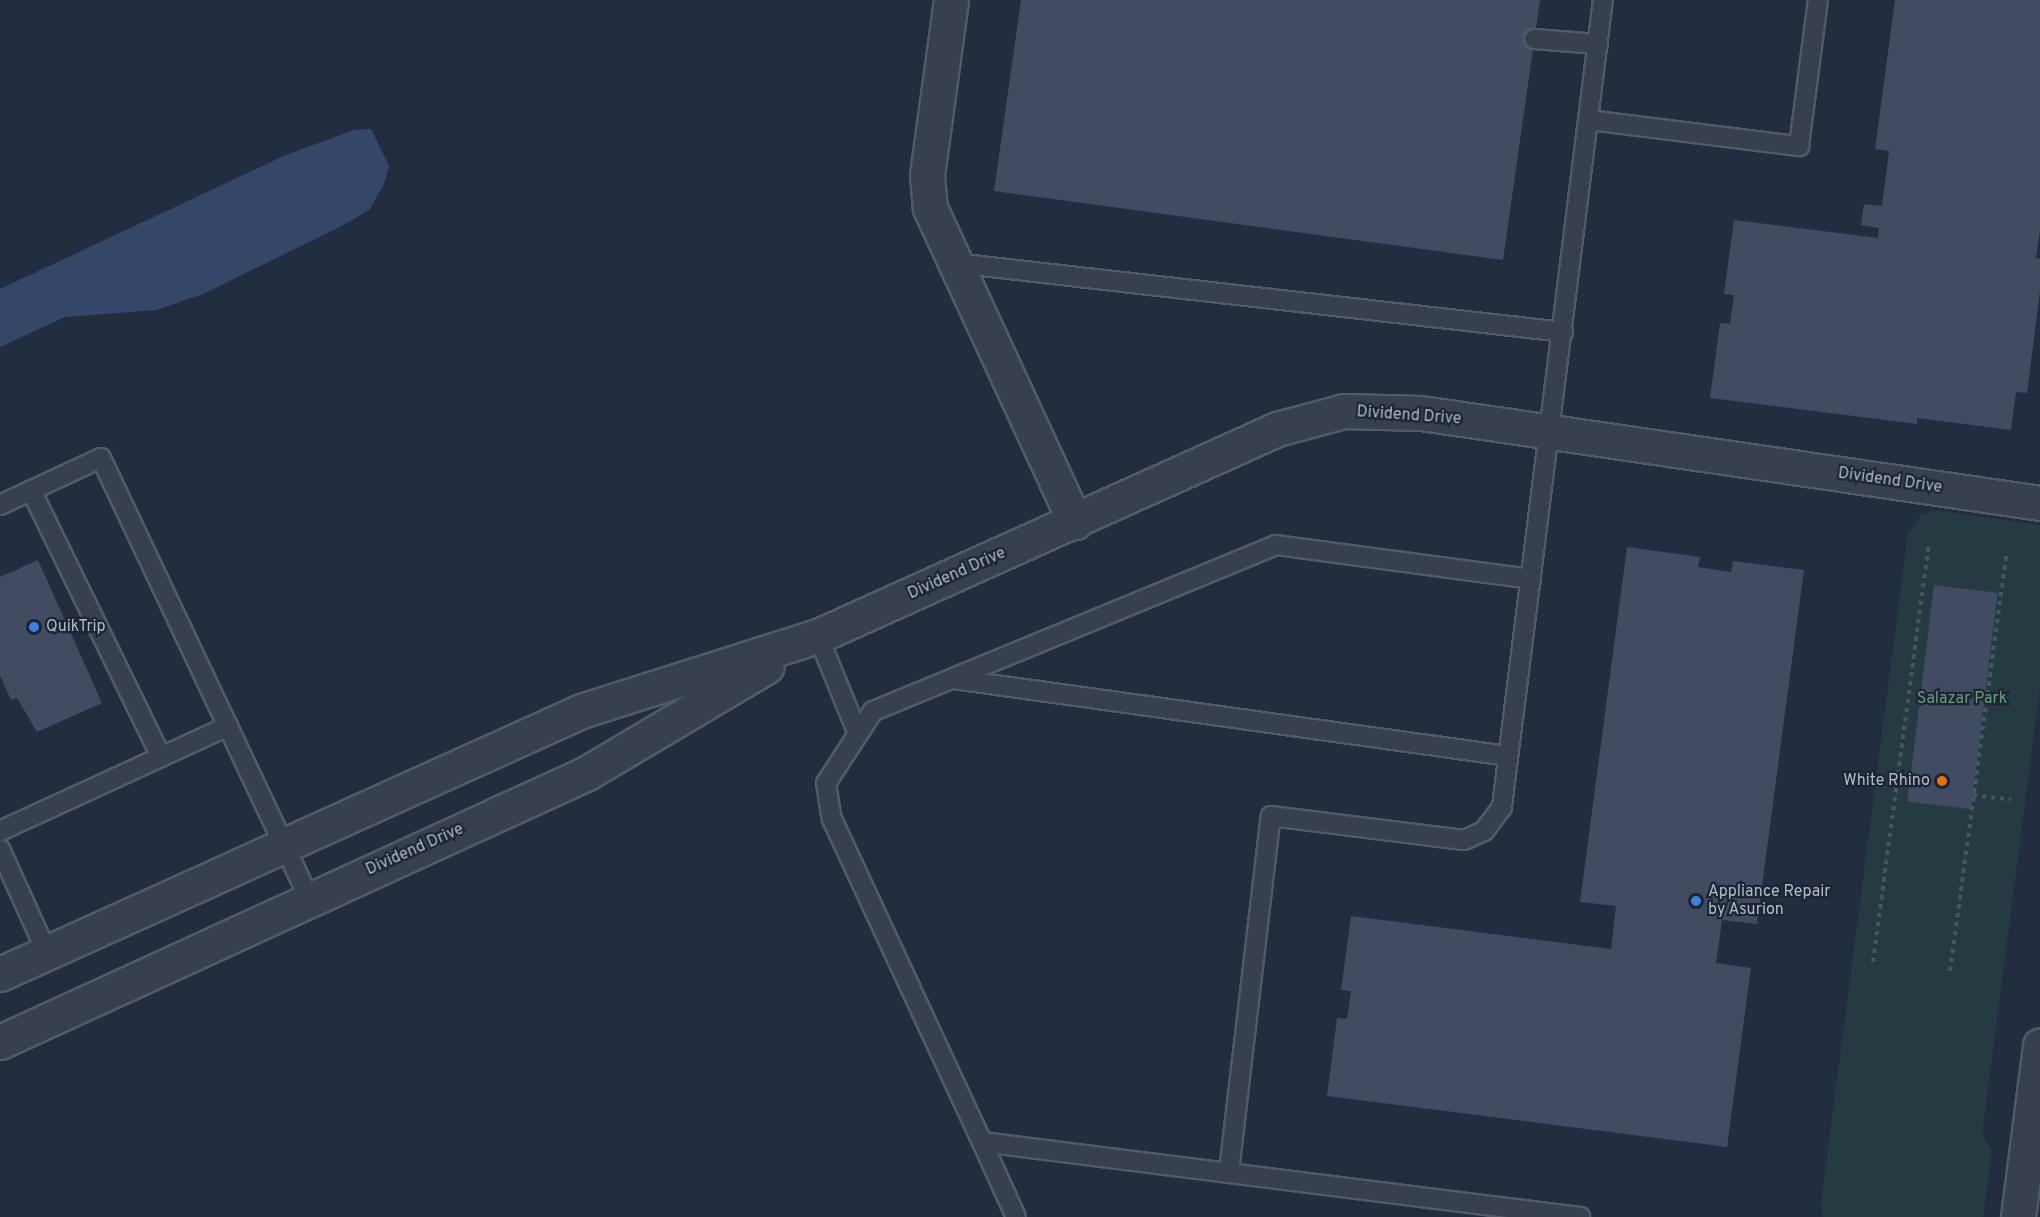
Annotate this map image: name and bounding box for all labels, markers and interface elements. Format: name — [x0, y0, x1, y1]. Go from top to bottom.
street label: Dividend Drive — [1356, 403, 1462, 429]
street label: Dividend Drive — [1837, 464, 1943, 498]
street label: Dividend Drive — [905, 544, 1009, 604]
place label: QuikTrip — [46, 617, 106, 637]
marker: QuikTrip — [27, 620, 41, 634]
park label: Salazar Park — [1917, 689, 2007, 709]
place label: White Rhino — [1843, 771, 1930, 791]
marker: White Rhino — [1935, 774, 1949, 788]
street label: Dividend Drive — [363, 820, 467, 880]
place label: Appliance Repair by Asurion — [1708, 882, 1830, 920]
marker: Appliance Repair by Asurion — [1689, 894, 1703, 908]

